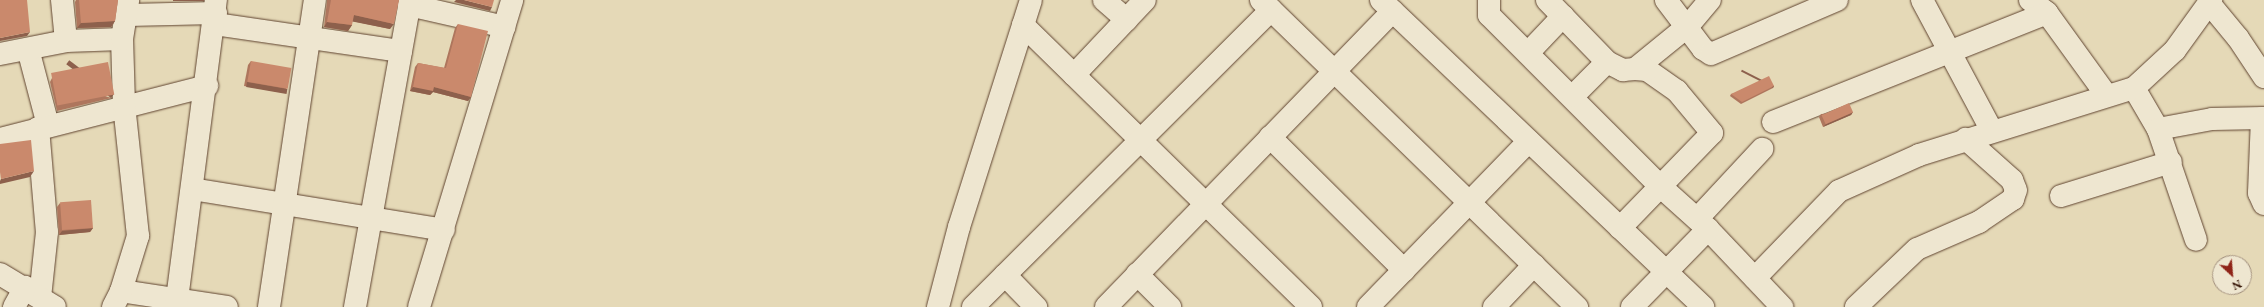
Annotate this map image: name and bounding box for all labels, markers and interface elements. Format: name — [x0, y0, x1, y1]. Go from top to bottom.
north arrow — [2212, 255, 2252, 295]
text: N — [2230, 277, 2244, 293]

